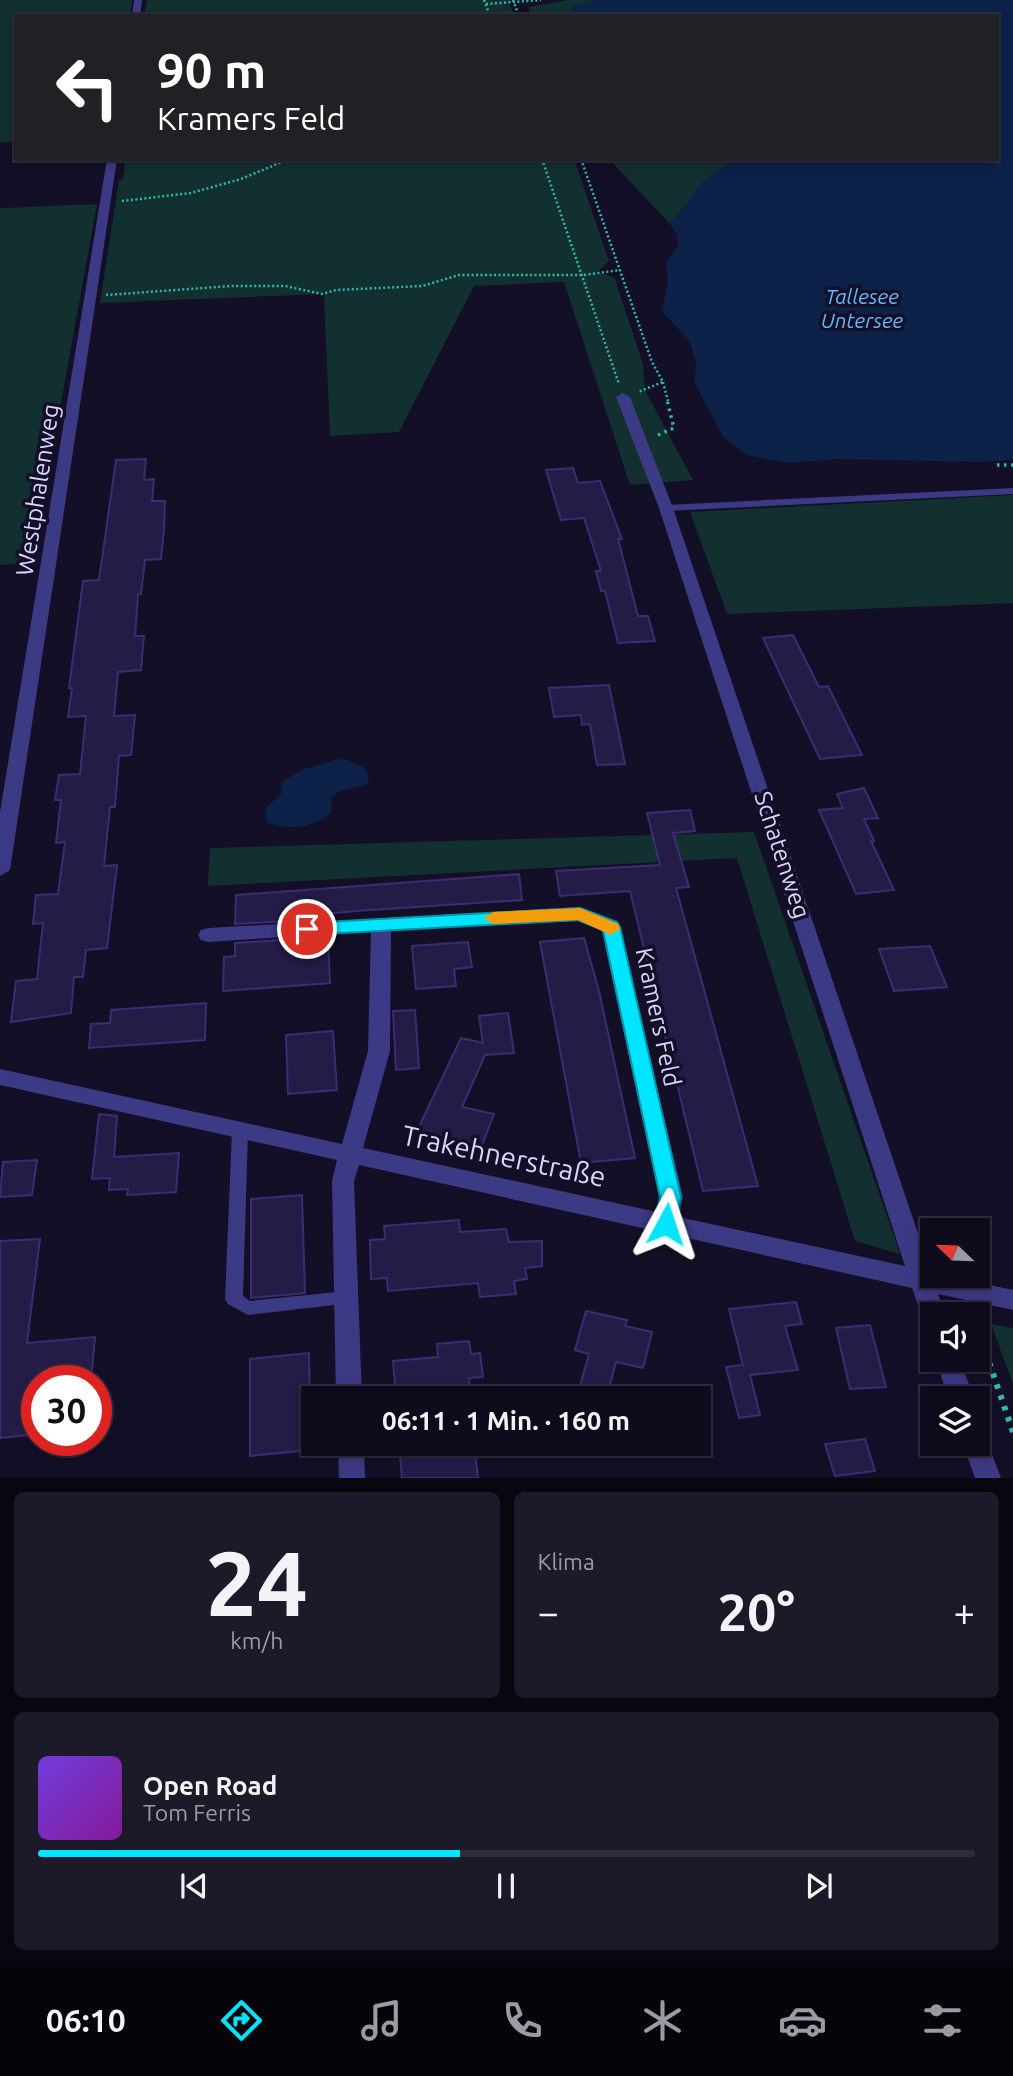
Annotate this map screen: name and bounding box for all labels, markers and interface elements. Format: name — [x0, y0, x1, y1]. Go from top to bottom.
icon: left — [42, 42, 133, 133]
text: 90 m — [157, 42, 266, 97]
text: Kramers Feld — [157, 100, 345, 136]
water label: Tallesee Untersee — [821, 284, 904, 332]
street label: Westphalenweg — [11, 402, 64, 578]
street label: Schatenweg — [749, 788, 816, 922]
pin — [277, 899, 337, 959]
icon: arrive — [288, 910, 326, 948]
street label: Kramers Feld — [631, 945, 686, 1089]
street label: Trakehnerstraße — [400, 1119, 609, 1192]
position arrow — [629, 1187, 703, 1261]
north arrow — [920, 1218, 990, 1288]
map controls — [920, 1218, 990, 1456]
button: sound — [920, 1302, 990, 1372]
speed limit sign: 30 — [21, 1365, 112, 1456]
button: layers — [920, 1386, 990, 1456]
text: 06:11 · 1 Min. · 160 m — [382, 1406, 630, 1435]
text: 24 — [205, 1531, 308, 1633]
text: Klima — [538, 1549, 595, 1574]
text: 20° — [718, 1583, 795, 1641]
text: − — [538, 1591, 559, 1633]
text: + — [954, 1591, 975, 1633]
text: km/h — [230, 1628, 283, 1653]
text: Open Road — [143, 1771, 277, 1800]
text: Tom Ferris — [143, 1800, 251, 1825]
icon: previous — [175, 1867, 213, 1905]
icon: pause — [487, 1867, 525, 1905]
icon: next — [800, 1867, 838, 1905]
icon: directions — [217, 1996, 266, 2045]
icon: music — [357, 1996, 406, 2045]
icon: phone — [498, 1996, 547, 2045]
icon: climate — [638, 1996, 687, 2045]
icon: car — [778, 1996, 827, 2045]
icon: filters — [918, 1996, 967, 2045]
text: 06:10 — [46, 2002, 126, 2038]

